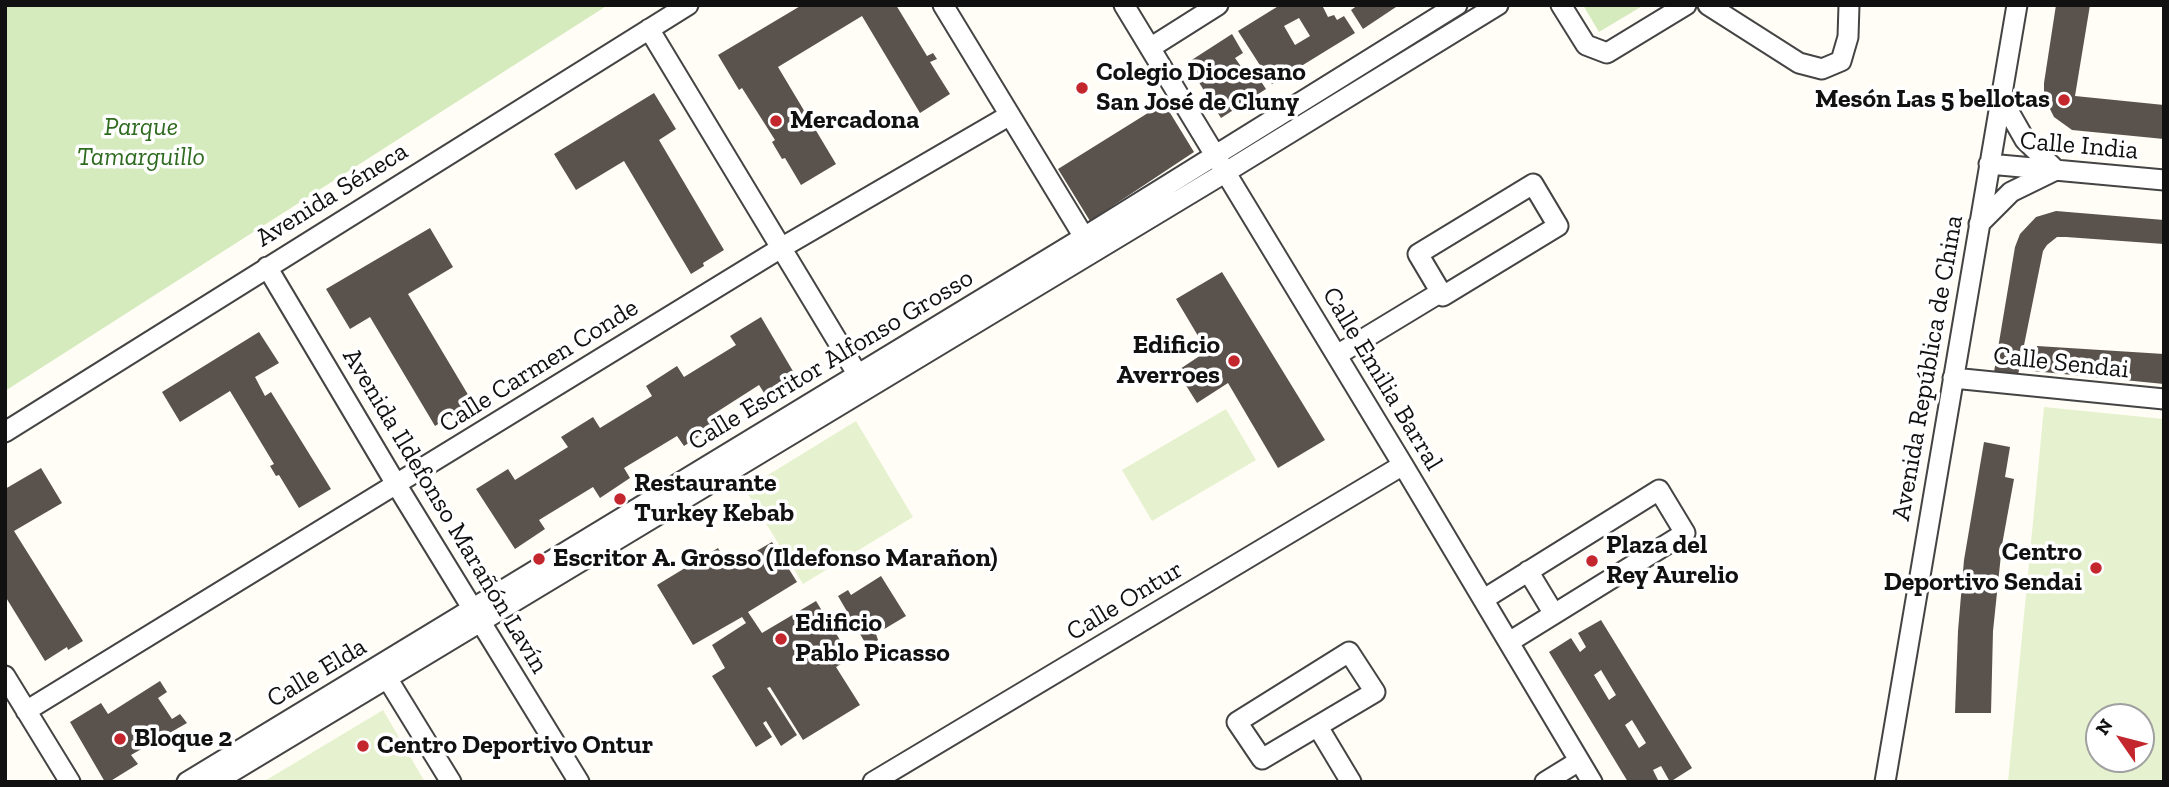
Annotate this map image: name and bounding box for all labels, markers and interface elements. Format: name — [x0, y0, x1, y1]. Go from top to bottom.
place label: Colegio Diocesano San José de Cluny — [1096, 57, 1306, 119]
marker: Colegio Diocesano San José de Cluny — [1074, 80, 1090, 96]
place label: Mesón Las 5 bellotas — [1815, 84, 2050, 116]
marker: Mesón Las 5 bellotas — [2056, 92, 2072, 108]
place label: Mercadona — [790, 105, 919, 137]
park label: Parque Tamarguillo — [77, 112, 205, 174]
marker: Mercadona — [768, 113, 784, 129]
street label: Calle India — [2019, 125, 2139, 167]
street label: Avenida Séneca — [250, 136, 414, 254]
street label: Avenida República de China — [1886, 213, 1970, 523]
street label: Calle Escritor Alfonso Grosso — [683, 262, 979, 458]
street label: Calle Emilia Barral — [1315, 282, 1449, 476]
street label: Calle Carmen Conde — [434, 292, 644, 440]
place label: Edificio Averroes — [1117, 330, 1220, 392]
street label: Calle Sendai — [1992, 340, 2130, 386]
street label: Avenida Ildefonso Marañón Lavín — [335, 343, 555, 679]
marker: Edificio Averroes — [1226, 353, 1242, 369]
place label: Restaurante Turkey Kebab — [634, 468, 794, 530]
marker: Restaurante Turkey Kebab — [612, 491, 628, 507]
place label: Plaza del Rey Aurelio — [1606, 530, 1739, 592]
place label: Centro Deportivo Sendai — [1884, 537, 2082, 598]
place label: Escritor A. Grosso (Ildefonso Marañon) — [553, 543, 998, 575]
marker: Escritor A. Grosso (Ildefonso Marañon) — [531, 551, 547, 567]
marker: Plaza del Rey Aurelio — [1584, 553, 1600, 569]
street label: Calle Ontur — [1061, 554, 1189, 648]
marker: Centro Deportivo Sendai — [2088, 560, 2104, 576]
place label: Edificio Pablo Picasso — [795, 608, 950, 670]
street label: Calle Elda — [262, 631, 372, 715]
marker: Edificio Pablo Picasso — [773, 631, 789, 647]
north arrow — [2085, 703, 2155, 773]
text: N — [2090, 714, 2118, 739]
place label: Bloque 2 — [134, 723, 232, 755]
place label: Centro Deportivo Ontur — [377, 730, 653, 762]
marker: Bloque 2 — [112, 731, 128, 747]
marker: Centro Deportivo Ontur — [355, 738, 371, 754]

